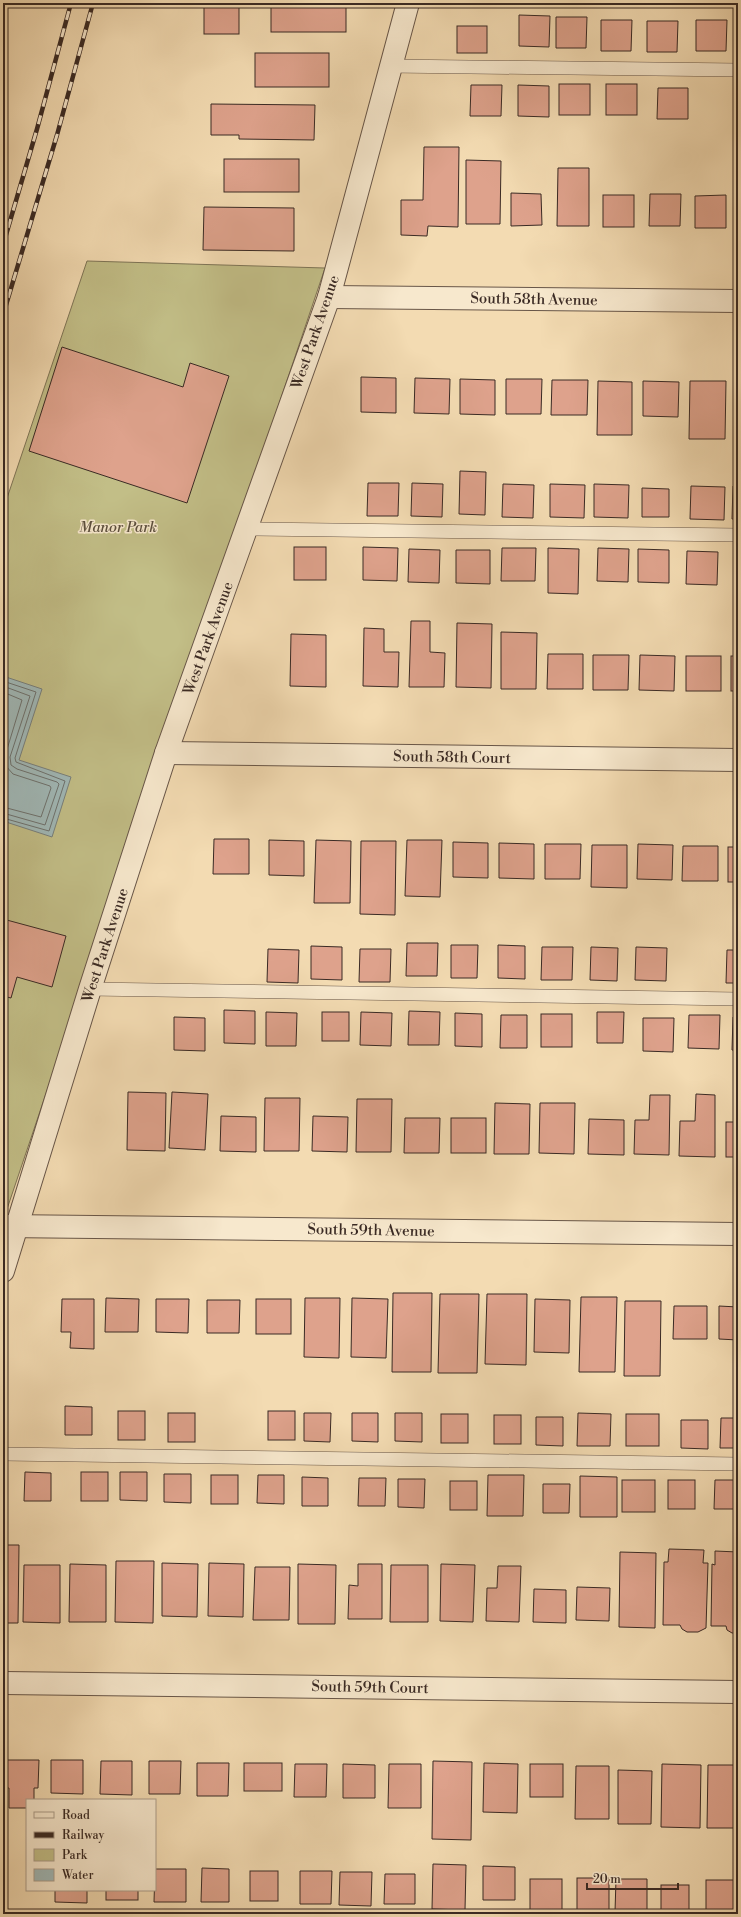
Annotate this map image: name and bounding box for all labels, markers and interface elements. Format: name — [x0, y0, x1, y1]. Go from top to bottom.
street label: West Park Avenue — [287, 273, 344, 392]
street label: South 58th Avenue — [470, 289, 598, 310]
park label: Manor Park — [79, 518, 157, 537]
street label: West Park Avenue — [179, 579, 238, 698]
street label: South 58th Court — [393, 747, 512, 768]
street label: West Park Avenue — [78, 886, 133, 1006]
street label: South 59th Avenue — [307, 1220, 435, 1241]
street label: South 59th Court — [311, 1677, 430, 1698]
legend — [26, 1799, 156, 1891]
text: Road — [62, 1808, 90, 1823]
text: Railway — [62, 1828, 104, 1843]
text: Park — [62, 1848, 88, 1863]
scale bar — [587, 1865, 678, 1891]
text: Water — [61, 1868, 94, 1883]
text: 20 m — [593, 1872, 621, 1887]

